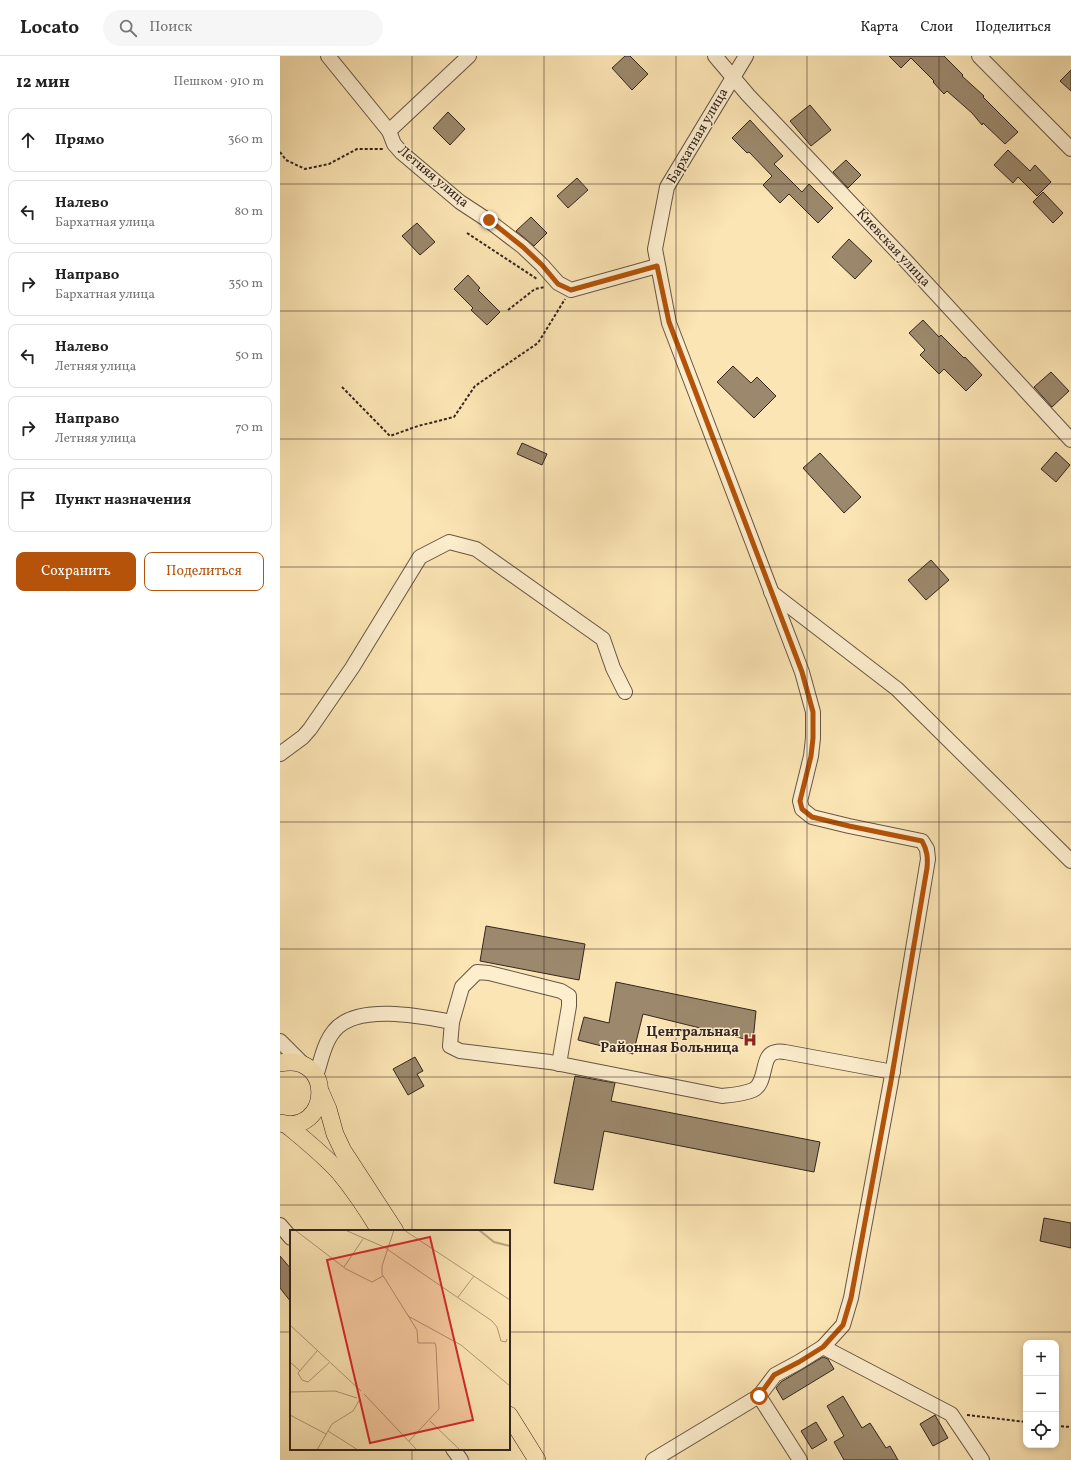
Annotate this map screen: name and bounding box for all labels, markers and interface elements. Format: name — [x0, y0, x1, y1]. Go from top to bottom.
search box — [103, 10, 383, 46]
text: Locato — [20, 15, 79, 41]
icon: search — [117, 17, 139, 39]
text: Поиск — [149, 17, 192, 38]
text: Карта — [860, 18, 898, 37]
text: Слои — [920, 18, 953, 37]
text: Поделиться — [975, 18, 1051, 37]
text: 12 мин — [16, 71, 70, 94]
text: Пешком · 910 m — [174, 73, 264, 91]
street label: Бархатная улица — [663, 85, 733, 187]
icon: ahead — [17, 129, 39, 151]
text: Прямо — [55, 130, 104, 151]
text: 360 m — [228, 131, 263, 149]
street label: Летняя улица — [393, 142, 473, 212]
text: Налево — [55, 193, 109, 214]
icon: left — [17, 201, 39, 223]
text: 80 m — [234, 203, 263, 221]
street label: Киевская улица — [852, 205, 934, 291]
route end — [480, 211, 498, 229]
text: Бархатная улица — [55, 214, 155, 232]
text: Направо — [55, 265, 119, 286]
icon: right — [17, 273, 39, 295]
text: 350 m — [228, 275, 263, 293]
text: Бархатная улица — [55, 286, 155, 304]
text: Налево — [55, 337, 109, 358]
icon: left — [17, 345, 39, 367]
text: 50 m — [235, 347, 263, 365]
text: Летняя улица — [55, 358, 136, 376]
text: Направо — [55, 409, 119, 430]
icon: right — [17, 417, 39, 439]
text: 70 m — [235, 419, 263, 437]
text: Летняя улица — [55, 430, 136, 448]
icon: arrive — [17, 489, 39, 511]
text: Пункт назначения — [55, 490, 191, 511]
button: Сохранить — [16, 552, 136, 591]
button: Поделиться — [144, 552, 264, 591]
place label: Центральная Районная Больница — [600, 1023, 739, 1058]
hospital icon: Центральная Районная Больница — [742, 1032, 758, 1048]
inset map — [290, 1230, 510, 1450]
map controls — [1023, 1340, 1059, 1448]
button: + — [1023, 1340, 1059, 1376]
button: − — [1023, 1376, 1059, 1412]
route start — [750, 1387, 768, 1405]
button: locate — [1023, 1412, 1059, 1448]

